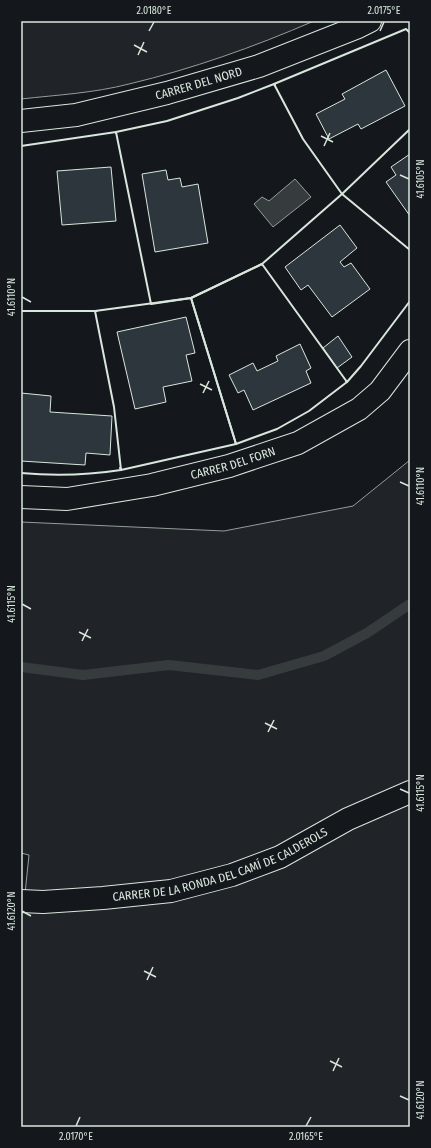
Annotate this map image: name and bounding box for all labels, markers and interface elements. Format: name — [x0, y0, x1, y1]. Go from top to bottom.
text: 2.0180°E — [137, 5, 172, 17]
text: 2.0175°E — [367, 5, 401, 17]
street label: CARRER DEL NORD — [154, 64, 244, 103]
text: 41.6105°N — [415, 159, 427, 199]
text: 41.6110°N — [6, 278, 18, 316]
street label: CARRER DEL FORN — [189, 444, 277, 482]
text: 41.6110°N — [415, 467, 427, 505]
text: 41.6115°N — [6, 585, 18, 623]
text: 41.6115°N — [415, 774, 427, 812]
street label: CARRER DE LA RONDA DEL CAMÍ DE CALDEROLS — [112, 825, 330, 904]
text: 41.6120°N — [6, 891, 18, 931]
text: 41.6120°N — [415, 1080, 427, 1120]
text: 2.0170°E — [59, 1131, 93, 1143]
text: 2.0165°E — [289, 1131, 323, 1143]

